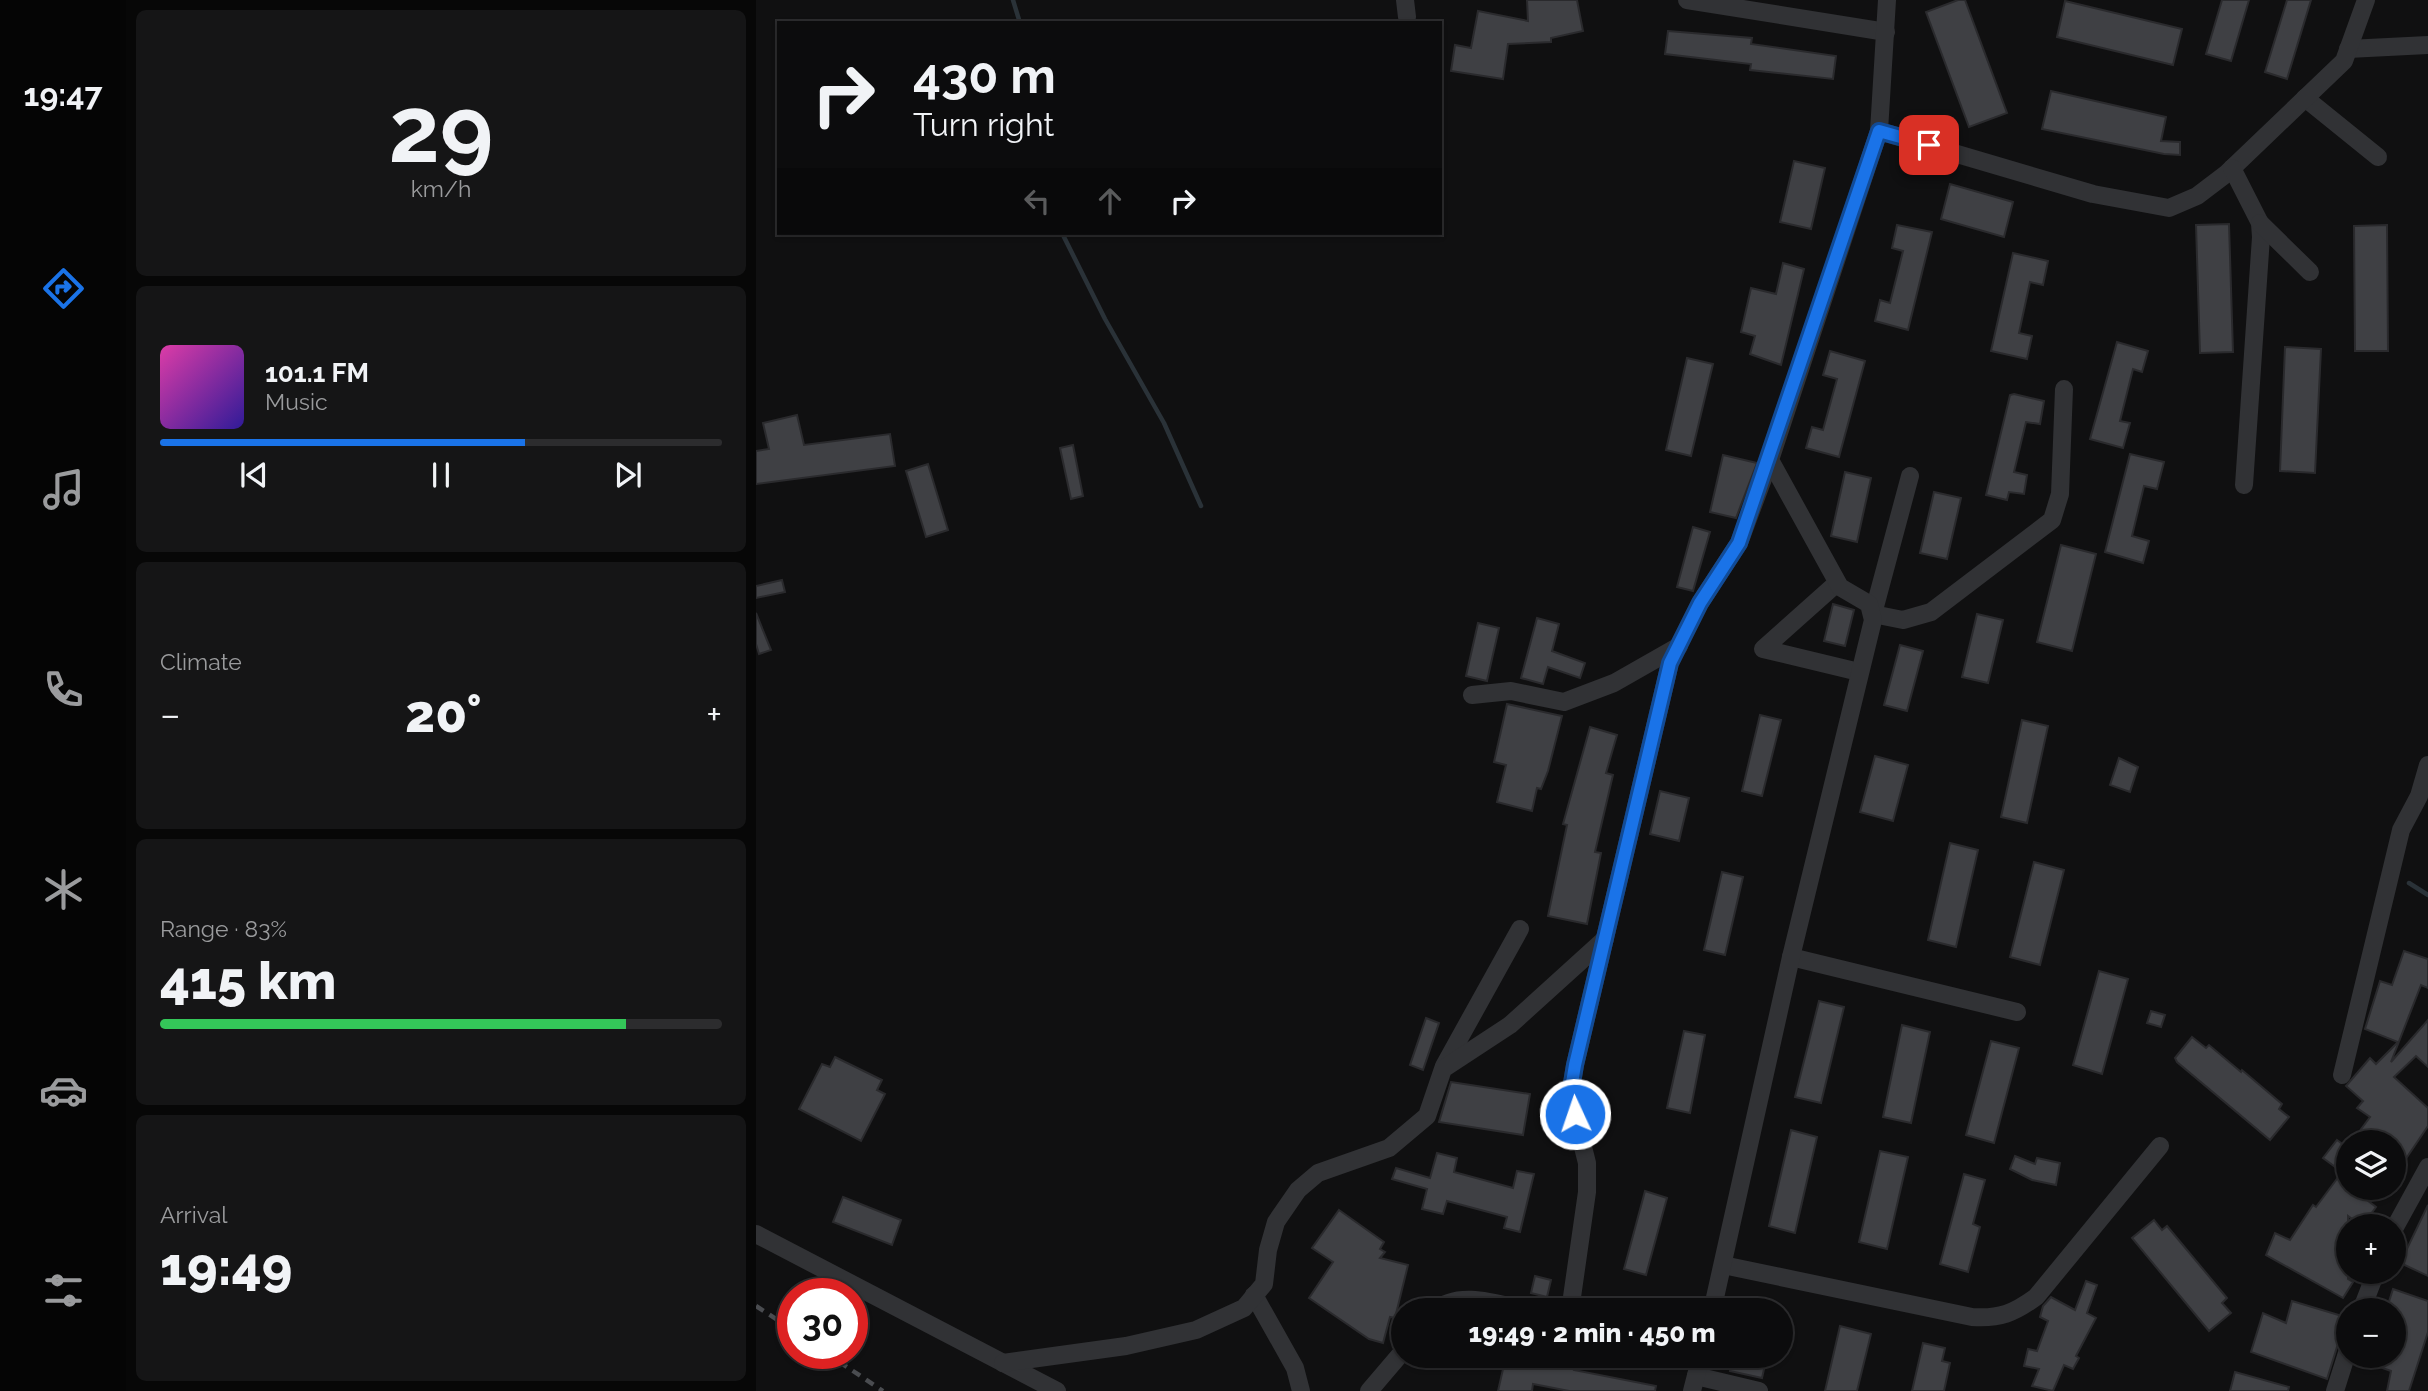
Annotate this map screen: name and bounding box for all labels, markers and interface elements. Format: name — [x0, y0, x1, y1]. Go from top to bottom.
text: 430 m — [913, 47, 1056, 104]
icon: right — [798, 49, 889, 140]
text: 19:47 — [24, 76, 102, 113]
text: 29 — [389, 76, 493, 183]
text: Turn right — [913, 106, 1054, 143]
pin — [1899, 115, 1959, 175]
icon: arrive — [1910, 126, 1948, 164]
text: km/h — [411, 175, 471, 202]
icon: left — [1018, 182, 1056, 220]
icon: ahead — [1091, 182, 1129, 220]
icon: right — [1164, 182, 1202, 220]
icon: directions — [39, 264, 88, 313]
text: 101.1 FM — [265, 358, 369, 388]
text: Music — [265, 388, 328, 415]
icon: previous — [235, 456, 273, 494]
icon: pause — [422, 456, 460, 494]
icon: next — [609, 456, 647, 494]
icon: music — [39, 465, 88, 514]
text: Climate — [160, 648, 242, 675]
icon: phone — [39, 665, 88, 714]
text: 20° — [405, 683, 482, 744]
text: − — [160, 692, 180, 737]
text: + — [706, 692, 722, 737]
icon: climate — [39, 865, 88, 914]
text: Range · 83% — [160, 915, 287, 942]
text: 415 km — [160, 950, 336, 1011]
icon: car — [39, 1066, 88, 1115]
position arrow — [1538, 1077, 1612, 1151]
map controls — [2336, 1130, 2406, 1368]
button: layers — [2336, 1130, 2406, 1200]
text: Arrival — [160, 1201, 227, 1228]
button: + — [2336, 1214, 2406, 1284]
text: 19:49 — [160, 1236, 293, 1297]
icon: filters — [39, 1266, 88, 1315]
speed limit sign: 30 — [777, 1278, 868, 1369]
button: − — [2336, 1298, 2406, 1368]
text: 19:49 · 2 min · 450 m — [1468, 1318, 1716, 1348]

